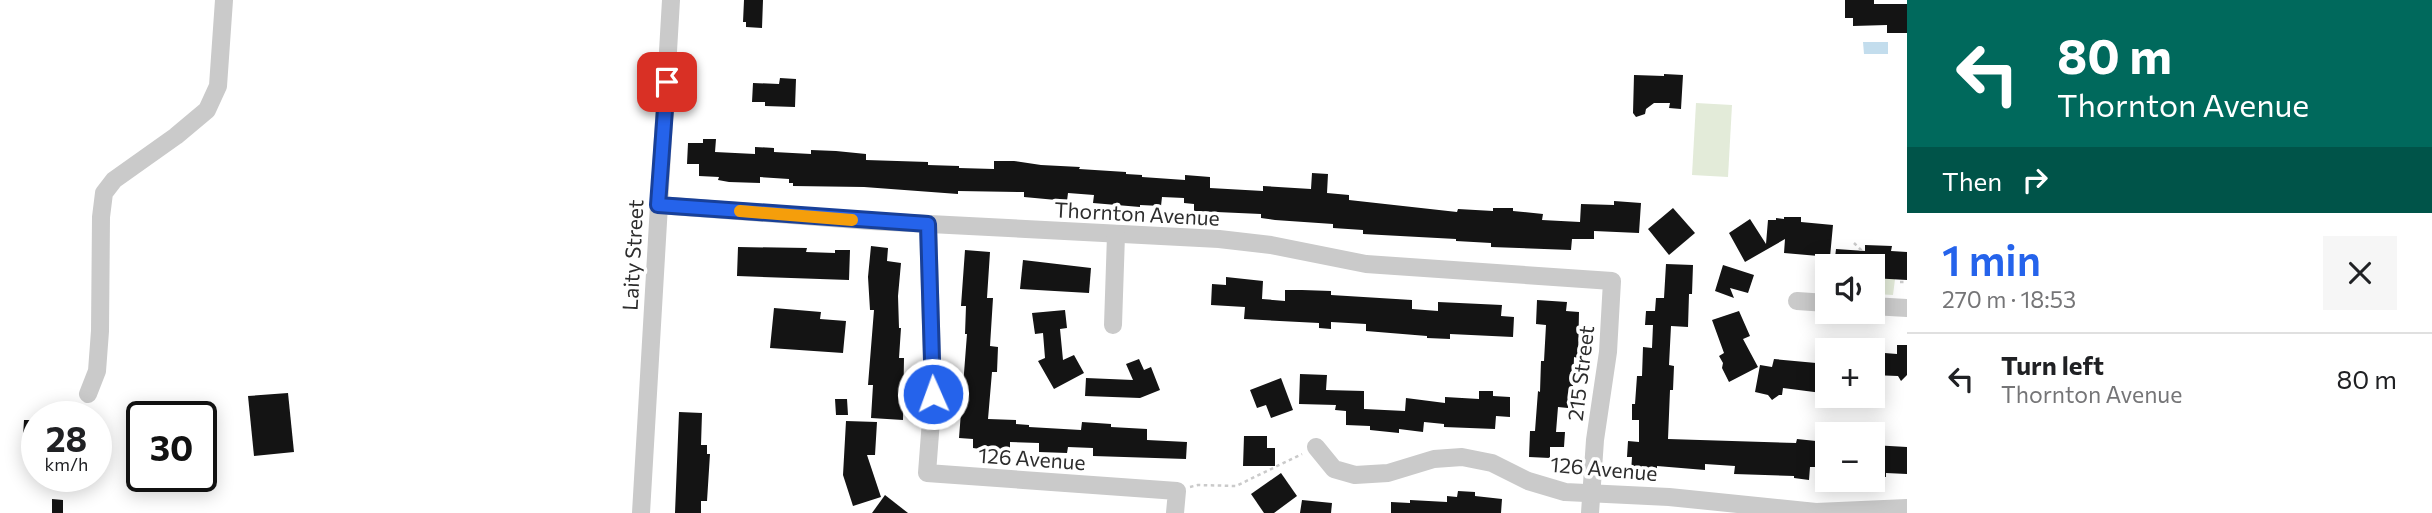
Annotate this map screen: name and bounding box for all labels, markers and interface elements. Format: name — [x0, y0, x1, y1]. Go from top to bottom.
text: 80 m — [2057, 24, 2172, 84]
icon: left — [1942, 28, 2033, 119]
pin — [637, 52, 697, 112]
icon: arrive — [648, 63, 686, 101]
text: Thornton Avenue — [2057, 84, 2309, 124]
icon: right — [2016, 161, 2054, 199]
text: Then — [1942, 165, 2002, 196]
street label: Thornton Avenue — [1054, 196, 1220, 230]
street label: Laity Street — [617, 199, 647, 311]
text: 1 min — [1942, 233, 2041, 285]
button: close — [2323, 236, 2397, 310]
map controls — [1815, 254, 1885, 492]
button: sound — [1815, 254, 1885, 324]
text: 270 m · 18:53 — [1942, 285, 2076, 313]
street label: 215 Street — [1562, 324, 1598, 422]
button: + — [1815, 338, 1885, 408]
text: Turn left — [2001, 349, 2104, 380]
position arrow — [896, 357, 970, 431]
icon: left — [1942, 360, 1980, 398]
text: 80 m — [2337, 363, 2397, 394]
text: Thornton Avenue — [2001, 380, 2182, 408]
speed limit sign: 30 — [126, 401, 217, 492]
text: 28 — [46, 416, 87, 459]
button: − — [1815, 422, 1885, 492]
street label: 126 Avenue — [978, 442, 1086, 474]
street label: 126 Avenue — [1549, 451, 1659, 485]
text: km/h — [45, 453, 88, 475]

